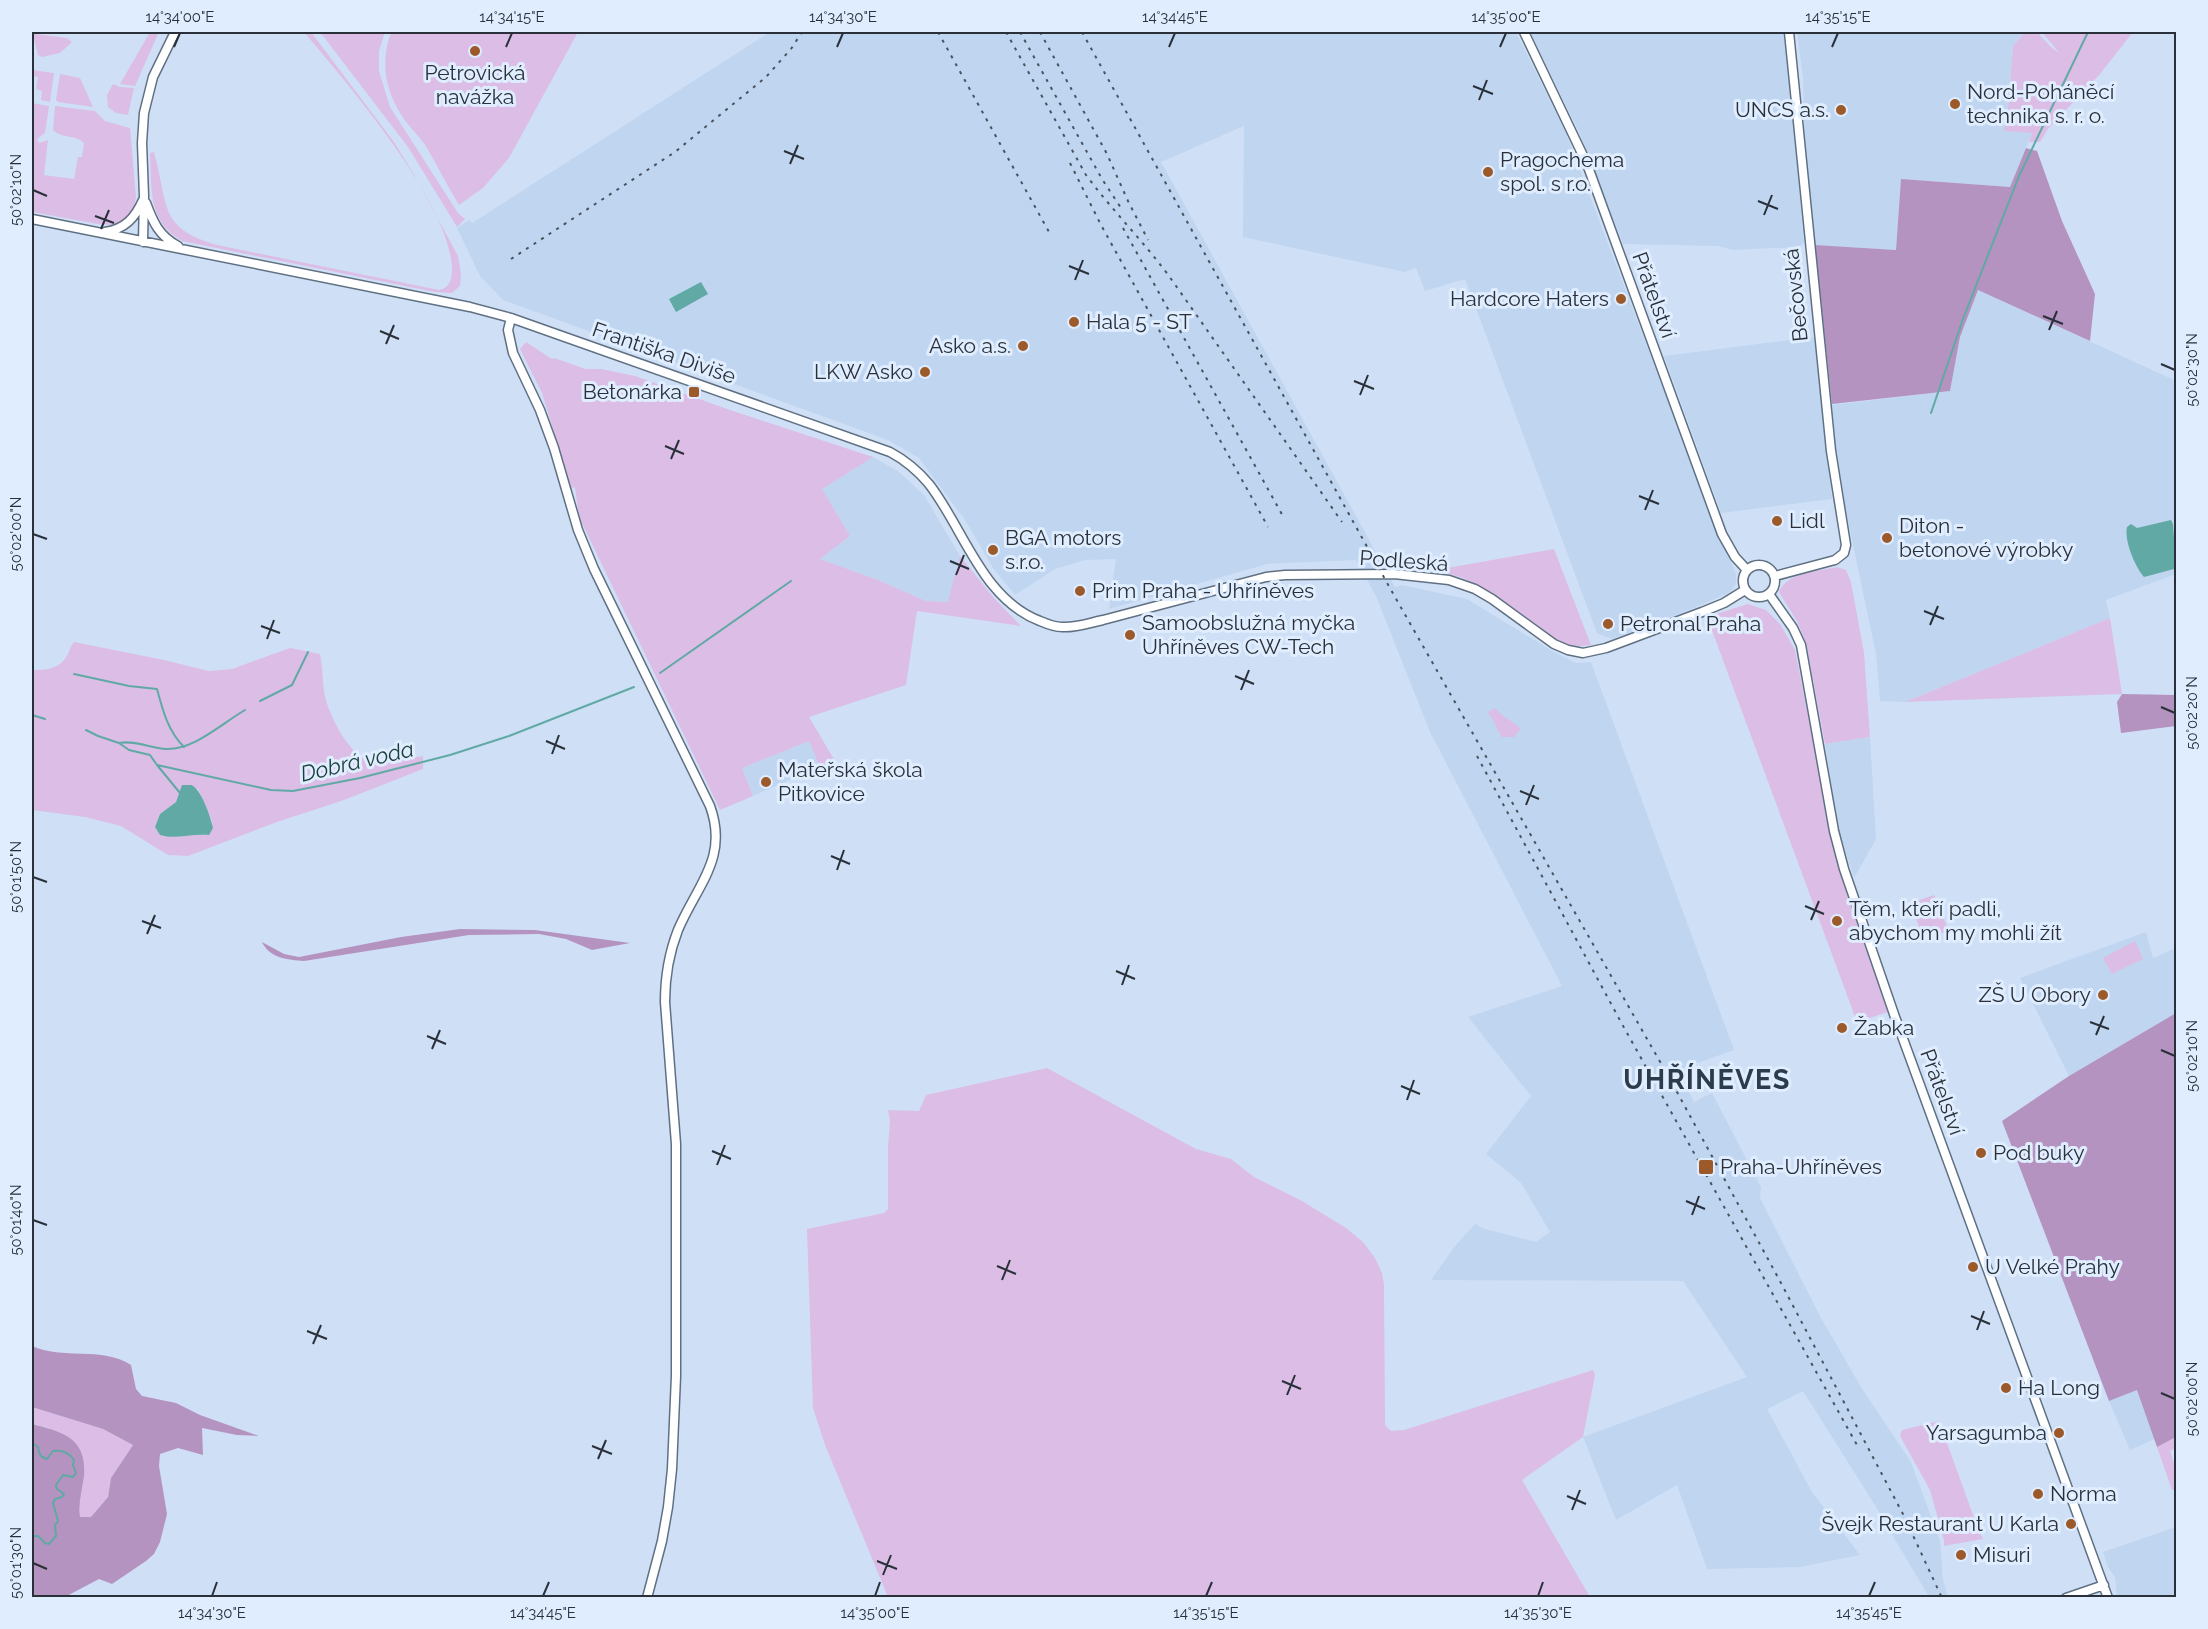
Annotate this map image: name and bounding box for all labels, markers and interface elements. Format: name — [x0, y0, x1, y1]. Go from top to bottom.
text: 14°34'00"E — [146, 8, 215, 26]
text: 14°34'15"E — [479, 8, 545, 26]
text: 14°34'30"E — [809, 8, 877, 26]
text: 14°34'45"E — [1142, 8, 1208, 26]
text: 14°35'00"E — [1471, 8, 1541, 26]
text: 14°35'15"E — [1805, 8, 1871, 26]
marker: Petrovická navážka — [468, 44, 482, 58]
place label: Petrovická navážka — [424, 60, 526, 109]
place label: Nord-Poháněcí technika s. r. o. — [1967, 79, 2115, 128]
place label: UNCS a.s. — [1735, 97, 1829, 122]
marker: Nord-Poháněcí technika s. r. o. — [1948, 97, 1962, 111]
marker: UNCS a.s. — [1834, 103, 1848, 117]
place label: Pragochema spol. s r.o. — [1500, 147, 1624, 196]
text: 50°02'10"N — [7, 154, 25, 226]
marker: Pragochema spol. s r.o. — [1481, 165, 1495, 179]
street label: Bečovská — [1778, 247, 1813, 343]
street label: Přátelství — [1627, 248, 1682, 342]
place label: Hardcore Haters — [1450, 286, 1609, 311]
marker: Hardcore Haters — [1614, 292, 1628, 306]
place label: Hala 5 - ST — [1086, 309, 1192, 334]
marker: Hala 5 - ST — [1067, 315, 1081, 329]
street label: Františka Diviše — [589, 316, 739, 389]
place label: Asko a.s. — [929, 333, 1011, 358]
text: 50°02'30"N — [2183, 333, 2201, 407]
marker: Asko a.s. — [1016, 339, 1030, 353]
place label: LKW Asko — [814, 359, 913, 384]
marker: LKW Asko — [918, 365, 932, 379]
place label: Betonárka — [583, 379, 682, 404]
marker: Betonárka — [687, 385, 701, 399]
text: 50°02'00"N — [7, 497, 25, 571]
place label: Lidl — [1789, 508, 1825, 533]
place label: Diton - betonové výrobky — [1899, 513, 2073, 562]
marker: Lidl — [1770, 514, 1784, 528]
place label: BGA motors s.r.o. — [1005, 525, 1121, 574]
marker: Diton - betonové výrobky — [1880, 531, 1894, 545]
marker: BGA motors s.r.o. — [986, 543, 1000, 557]
street label: Podleská — [1359, 545, 1449, 576]
place label: Prim Praha - Uhříněves — [1092, 578, 1314, 603]
marker: Prim Praha - Uhříněves — [1073, 584, 1087, 598]
place label: Samoobslužná myčka Uhříněves CW-Tech — [1142, 610, 1355, 659]
place label: Petronal Praha — [1620, 611, 1761, 636]
marker: Petronal Praha — [1601, 617, 1615, 631]
marker: Samoobslužná myčka Uhříněves CW-Tech — [1123, 628, 1137, 642]
text: 50°02'20"N — [2183, 676, 2201, 750]
water label: Dobrá voda — [298, 735, 416, 787]
place label: Mateřská škola Pitkovice — [778, 757, 923, 806]
marker: Mateřská škola Pitkovice — [759, 775, 773, 789]
text: 50°01'50"N — [7, 841, 25, 913]
place label: Těm, kteří padli, abychom my mohli žít — [1849, 896, 2062, 945]
marker: Těm, kteří padli, abychom my mohli žít — [1830, 914, 1844, 928]
place label: ZŠ U Obory — [1979, 982, 2091, 1007]
marker: ZŠ U Obory — [2096, 988, 2110, 1002]
place label: Žabka — [1854, 1015, 1914, 1040]
text: 50°02'10"N — [2183, 1020, 2201, 1092]
marker: Žabka — [1835, 1021, 1849, 1035]
street label: Přátelství — [1915, 1045, 1970, 1139]
district label: UHŘÍNĚVES — [1623, 1063, 1791, 1095]
place label: Pod buky — [1993, 1140, 2085, 1165]
marker: Pod buky — [1974, 1146, 1988, 1160]
place label: Praha-Uhříněves — [1720, 1154, 1882, 1179]
marker: Praha-Uhříněves — [1697, 1158, 1715, 1176]
text: 50°01'40"N — [7, 1184, 25, 1256]
place label: U Velké Prahy — [1985, 1254, 2120, 1279]
marker: U Velké Prahy — [1966, 1260, 1980, 1274]
text: 50°02'00"N — [2183, 1362, 2201, 1436]
place label: Ha Long — [2018, 1375, 2100, 1400]
marker: Ha Long — [1999, 1381, 2013, 1395]
place label: Yarsagumba — [1926, 1420, 2047, 1445]
marker: Yarsagumba — [2052, 1426, 2066, 1440]
place label: Norma — [2050, 1481, 2117, 1506]
marker: Norma — [2031, 1487, 2045, 1501]
place label: Švejk Restaurant U Karla — [1821, 1511, 2059, 1536]
marker: Švejk Restaurant U Karla — [2064, 1517, 2078, 1531]
text: 50°01'30"N — [7, 1527, 25, 1599]
place label: Misuri — [1973, 1542, 2031, 1567]
marker: Misuri — [1954, 1548, 1968, 1562]
text: 14°34'30"E — [178, 1604, 246, 1622]
text: 14°34'45"E — [510, 1604, 576, 1622]
text: 14°35'00"E — [840, 1604, 910, 1622]
text: 14°35'15"E — [1173, 1604, 1239, 1622]
text: 14°35'30"E — [1504, 1604, 1572, 1622]
text: 14°35'45"E — [1836, 1604, 1902, 1622]

